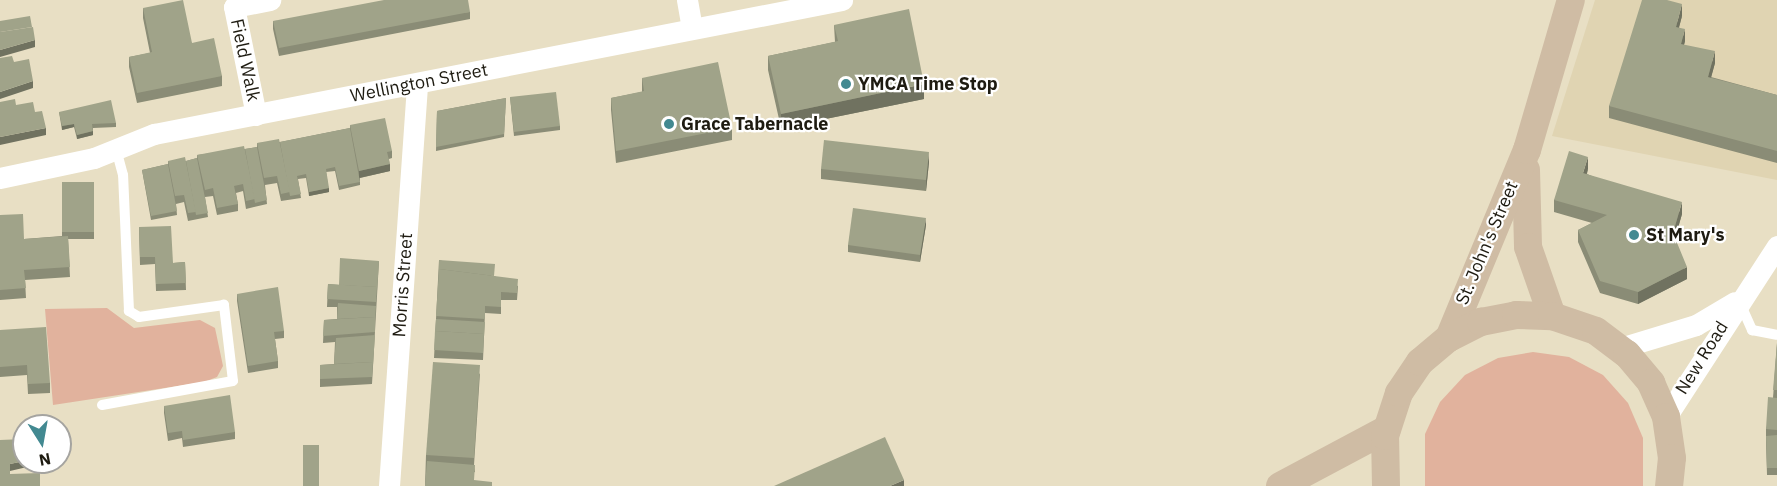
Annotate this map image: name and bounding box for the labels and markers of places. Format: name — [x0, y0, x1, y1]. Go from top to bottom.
place label: YMCA Time Stop — [858, 73, 998, 95]
marker: YMCA Time Stop — [839, 77, 853, 91]
place label: Grace Tabernacle — [681, 113, 828, 135]
marker: Grace Tabernacle — [662, 117, 676, 131]
place label: St Mary's — [1646, 224, 1725, 246]
marker: St Mary's — [1627, 228, 1641, 242]

